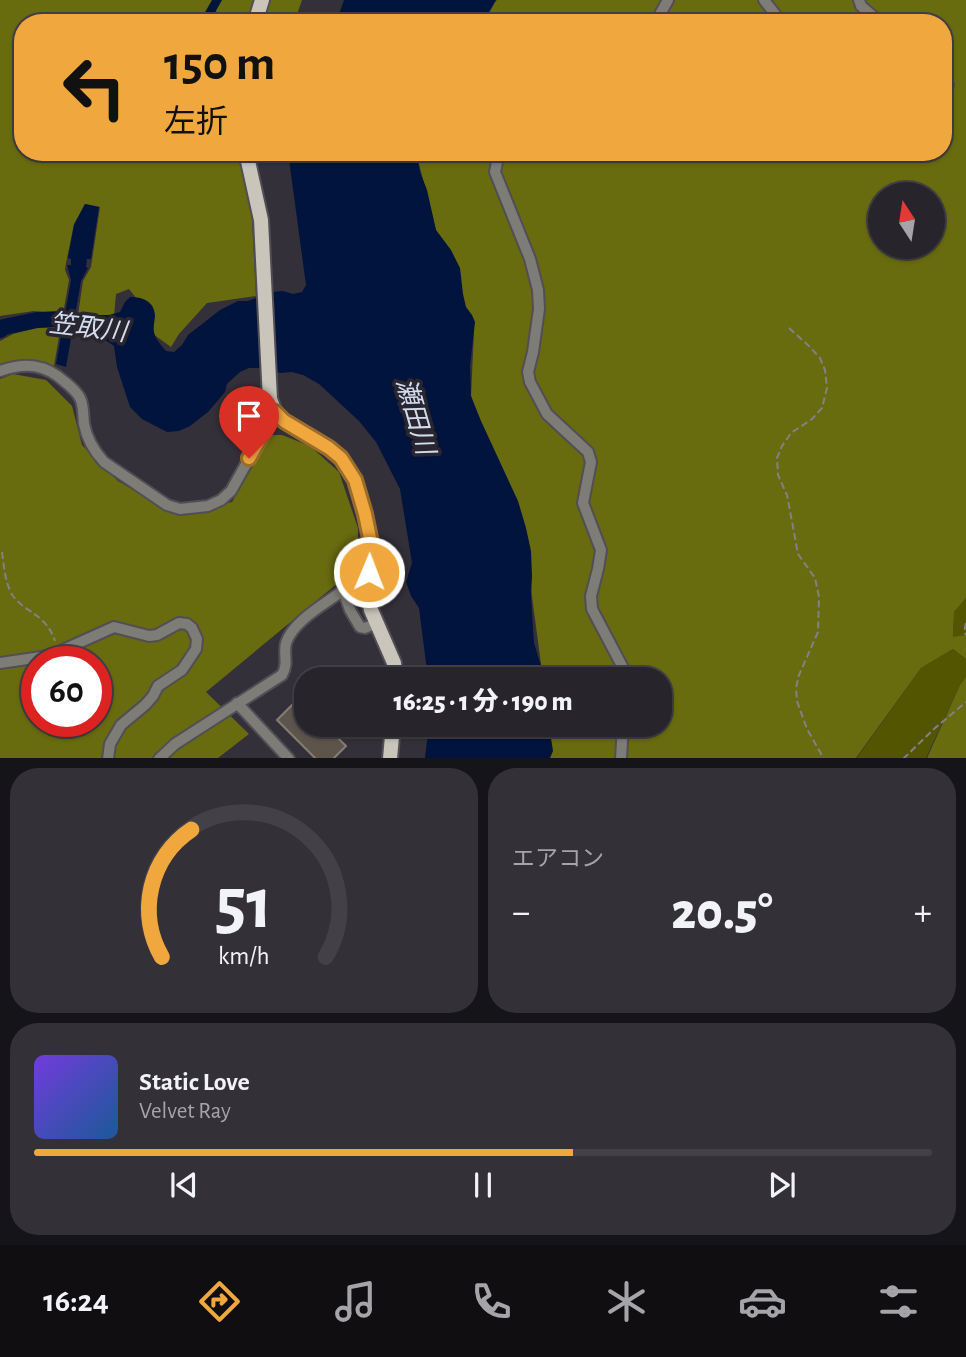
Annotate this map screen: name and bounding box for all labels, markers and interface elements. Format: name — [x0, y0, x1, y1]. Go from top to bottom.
text: 150 m — [164, 40, 275, 89]
icon: left — [49, 42, 140, 133]
text: 左折 — [164, 106, 228, 138]
north arrow — [868, 182, 945, 259]
map controls — [868, 182, 945, 259]
water label: 笠取川 — [48, 309, 131, 346]
water label: 瀬田川 — [392, 375, 440, 460]
pin — [219, 386, 279, 458]
icon: arrive — [230, 397, 268, 435]
position arrow — [332, 535, 406, 609]
speed limit sign: 60 — [21, 646, 112, 737]
text: 16:25 · 1 分 · 190 m — [394, 689, 572, 715]
text: エアコン — [512, 848, 604, 871]
text: 51 — [215, 869, 273, 942]
text: 20.5° — [671, 886, 773, 938]
text: − — [512, 894, 530, 932]
text: + — [914, 894, 932, 932]
text: km/h — [218, 943, 270, 968]
text: Static Love — [139, 1069, 250, 1095]
text: Velvet Ray — [139, 1100, 231, 1123]
icon: previous — [165, 1166, 203, 1204]
icon: pause — [464, 1166, 502, 1204]
icon: next — [763, 1166, 801, 1204]
icon: directions — [195, 1277, 244, 1326]
icon: music — [331, 1277, 380, 1326]
icon: phone — [467, 1277, 516, 1326]
icon: climate — [602, 1277, 651, 1326]
icon: car — [738, 1277, 787, 1326]
icon: filters — [874, 1277, 923, 1326]
text: 16:24 — [43, 1285, 109, 1317]

